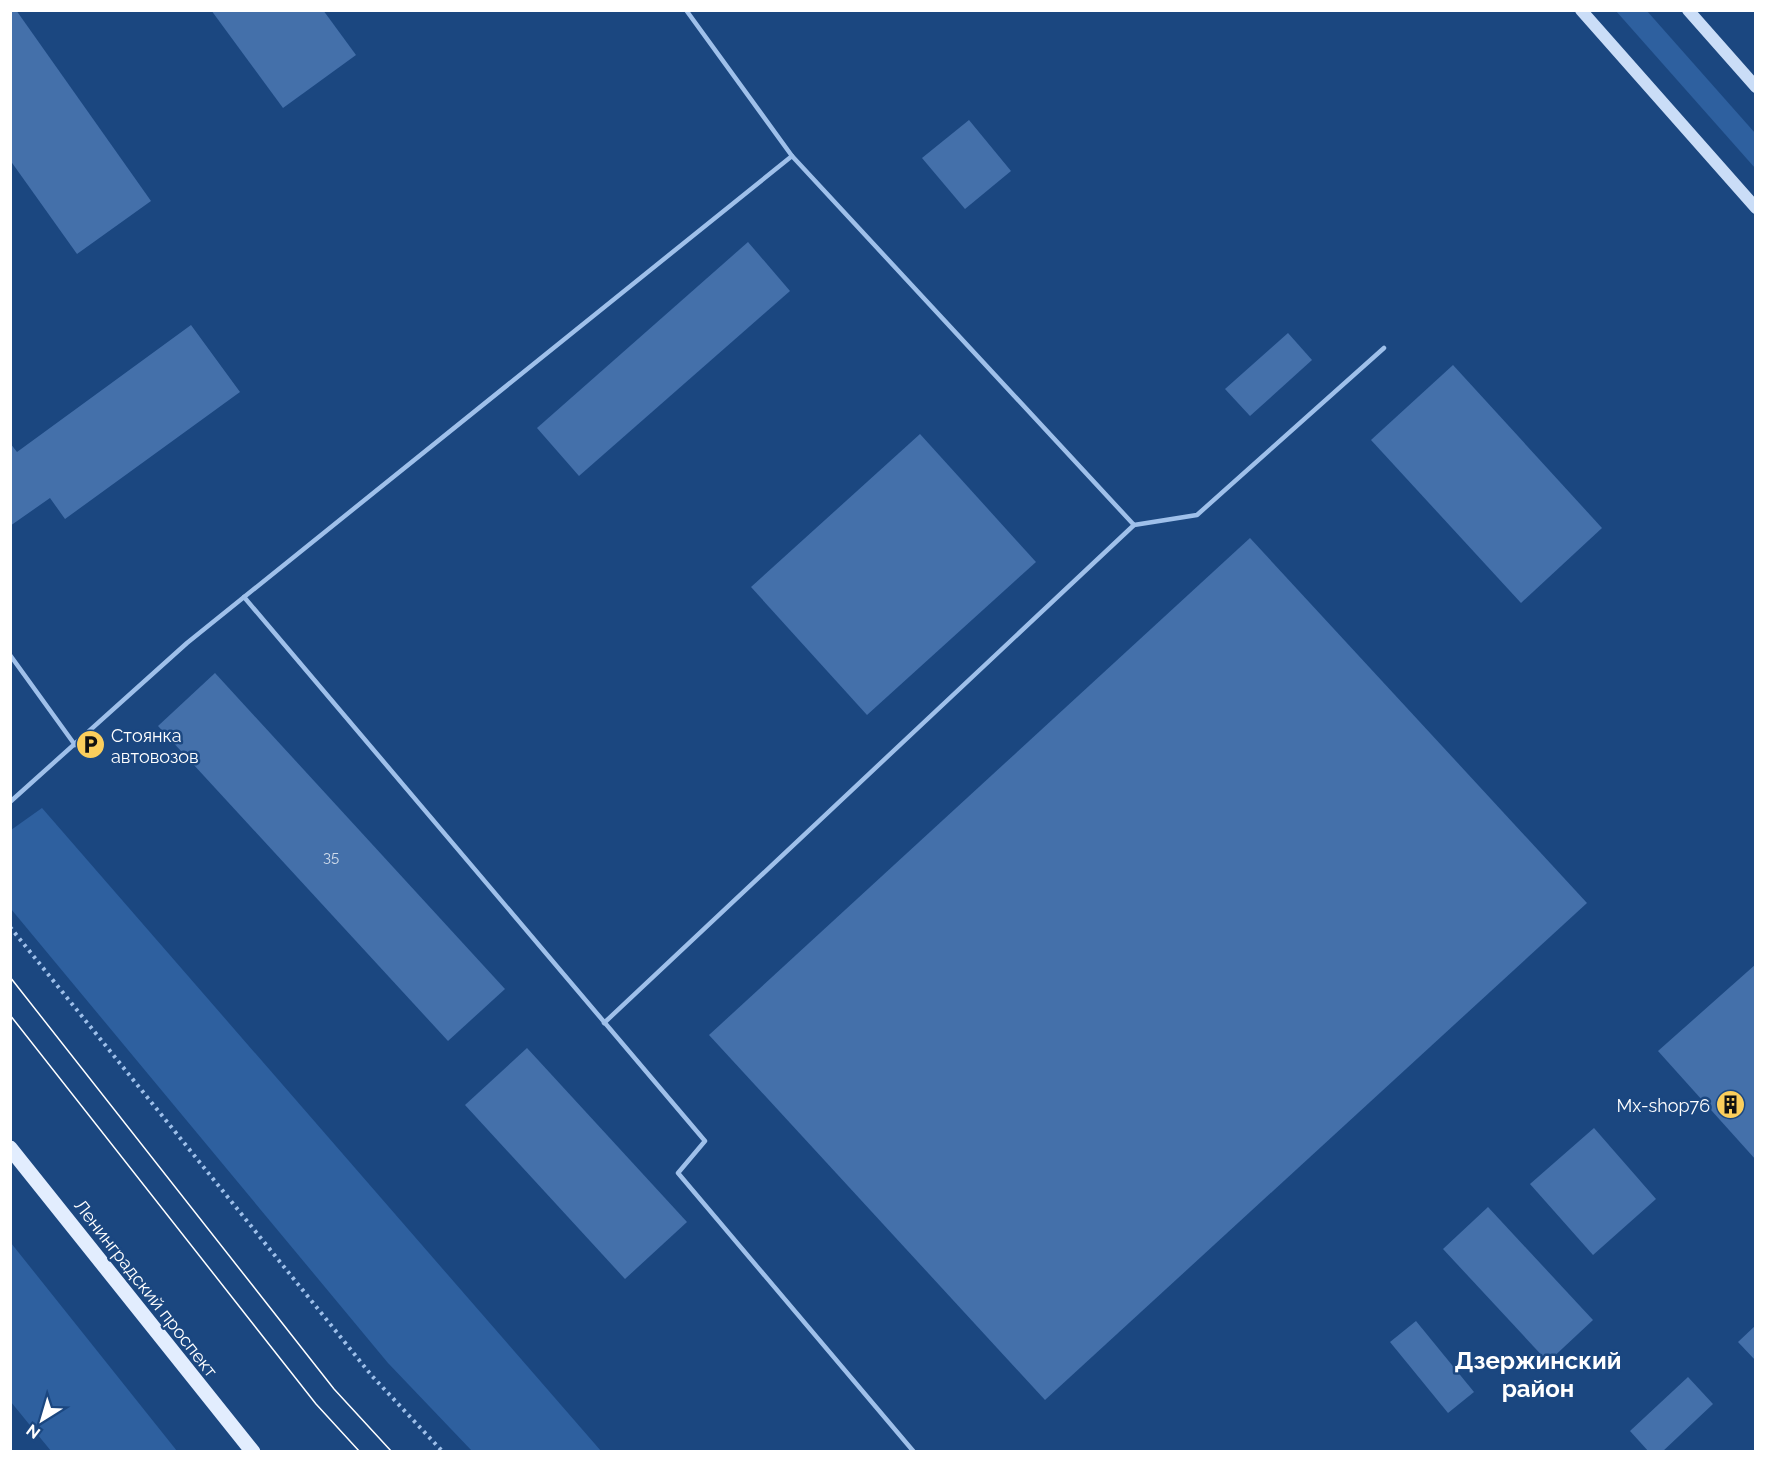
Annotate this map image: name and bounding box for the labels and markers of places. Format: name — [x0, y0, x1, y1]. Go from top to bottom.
place label: Стоянка автовозов — [111, 725, 199, 767]
parking icon: Стоянка автовозов — [74, 729, 106, 761]
building icon: Mx-shop76 — [1715, 1089, 1747, 1121]
place label: Mx-shop76 — [1616, 1095, 1710, 1116]

